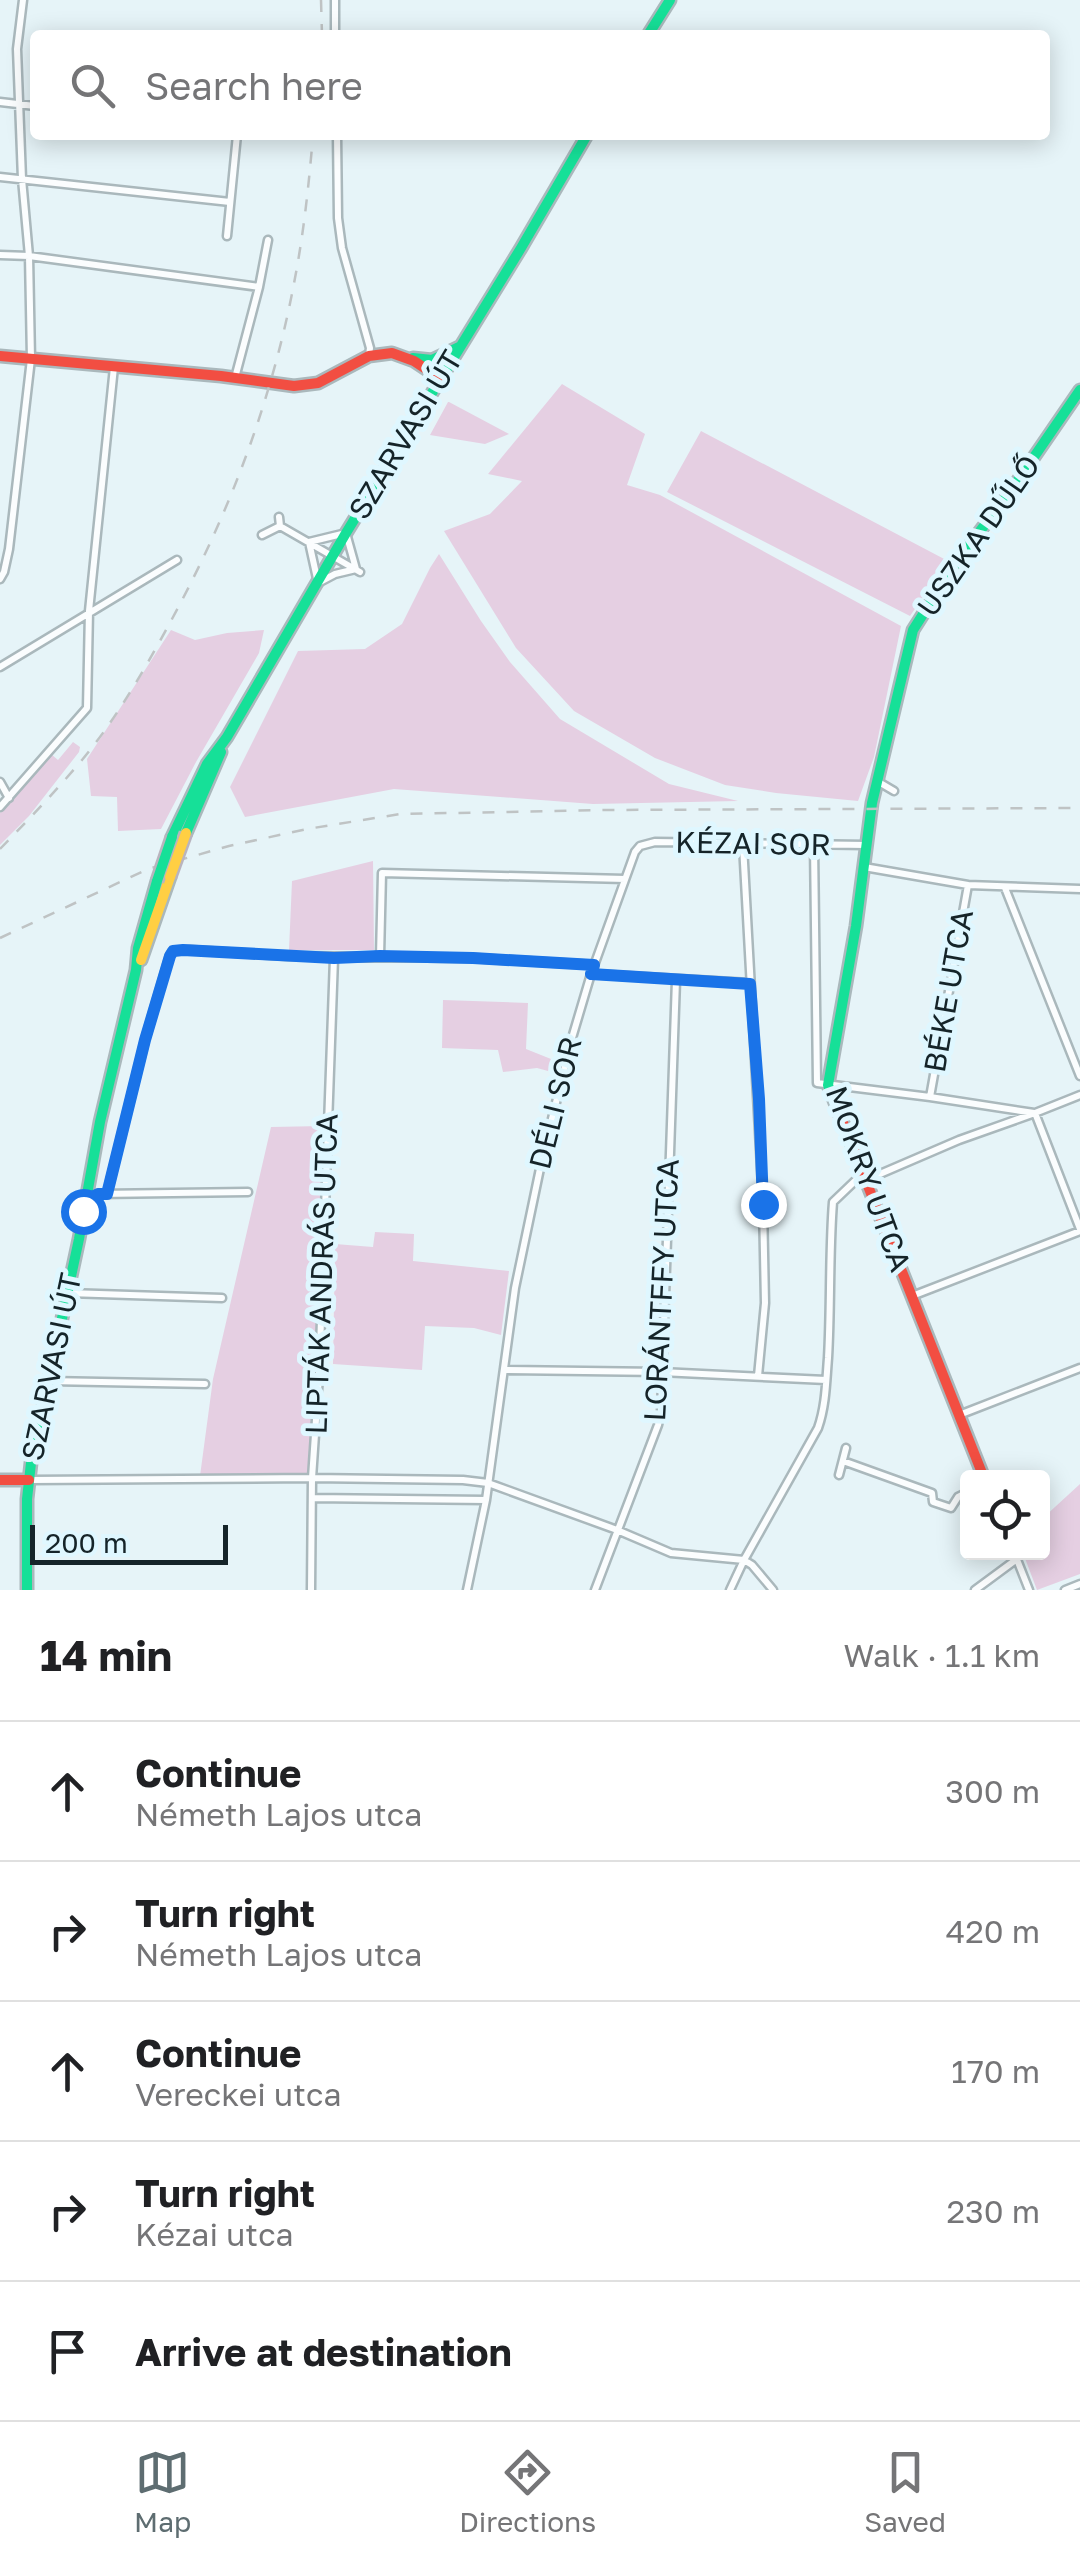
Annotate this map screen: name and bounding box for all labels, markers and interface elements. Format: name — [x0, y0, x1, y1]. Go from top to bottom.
search box — [30, 30, 1050, 140]
icon: search — [65, 58, 120, 113]
text: Search here — [145, 63, 363, 108]
street label: SZARVASI ÚT — [341, 344, 470, 525]
street label: USZKA DŰLŐ — [909, 448, 1047, 623]
street label: KÉZAI SOR — [675, 824, 831, 862]
street label: BÉKE UTCA — [916, 907, 980, 1075]
street label: DÉLI SOR — [521, 1033, 589, 1173]
street label: MOKRY UTCA — [819, 1081, 919, 1276]
street label: LIPTÁK ANDRÁS UTCA — [297, 1113, 345, 1435]
street label: LORÁNTFFY UTCA — [636, 1158, 686, 1422]
route end — [741, 1182, 787, 1228]
route start — [61, 1189, 107, 1235]
street label: SZARVASI ÚT — [14, 1270, 88, 1464]
map controls — [960, 1470, 1050, 1560]
button: locate — [960, 1470, 1050, 1560]
scale bar — [30, 1520, 228, 1564]
text: 200 m — [45, 1526, 128, 1559]
text: 14 min — [40, 1630, 172, 1680]
text: Walk · 1.1 km — [844, 1636, 1040, 1674]
text: Continue — [135, 1750, 301, 1795]
icon: ahead — [40, 1764, 95, 1819]
text: 300 m — [945, 1772, 1040, 1810]
text: Németh Lajos utca — [135, 1795, 422, 1833]
text: Turn right — [135, 1890, 315, 1935]
icon: right — [40, 1904, 95, 1959]
text: 420 m — [946, 1912, 1040, 1950]
text: Németh Lajos utca — [135, 1935, 422, 1973]
text: Continue — [135, 2030, 301, 2075]
icon: ahead — [40, 2044, 95, 2099]
text: 170 m — [951, 2052, 1040, 2090]
text: Vereckei utca — [135, 2075, 342, 2113]
text: Turn right — [135, 2170, 315, 2215]
icon: right — [40, 2184, 95, 2239]
text: 230 m — [947, 2192, 1040, 2230]
text: Kézai utca — [135, 2215, 294, 2253]
icon: arrive — [40, 2324, 95, 2379]
text: Arrive at destination — [135, 2329, 512, 2374]
tab: Map — [134, 2445, 191, 2538]
tab: Directions — [459, 2445, 596, 2538]
tab: Saved — [864, 2445, 946, 2538]

